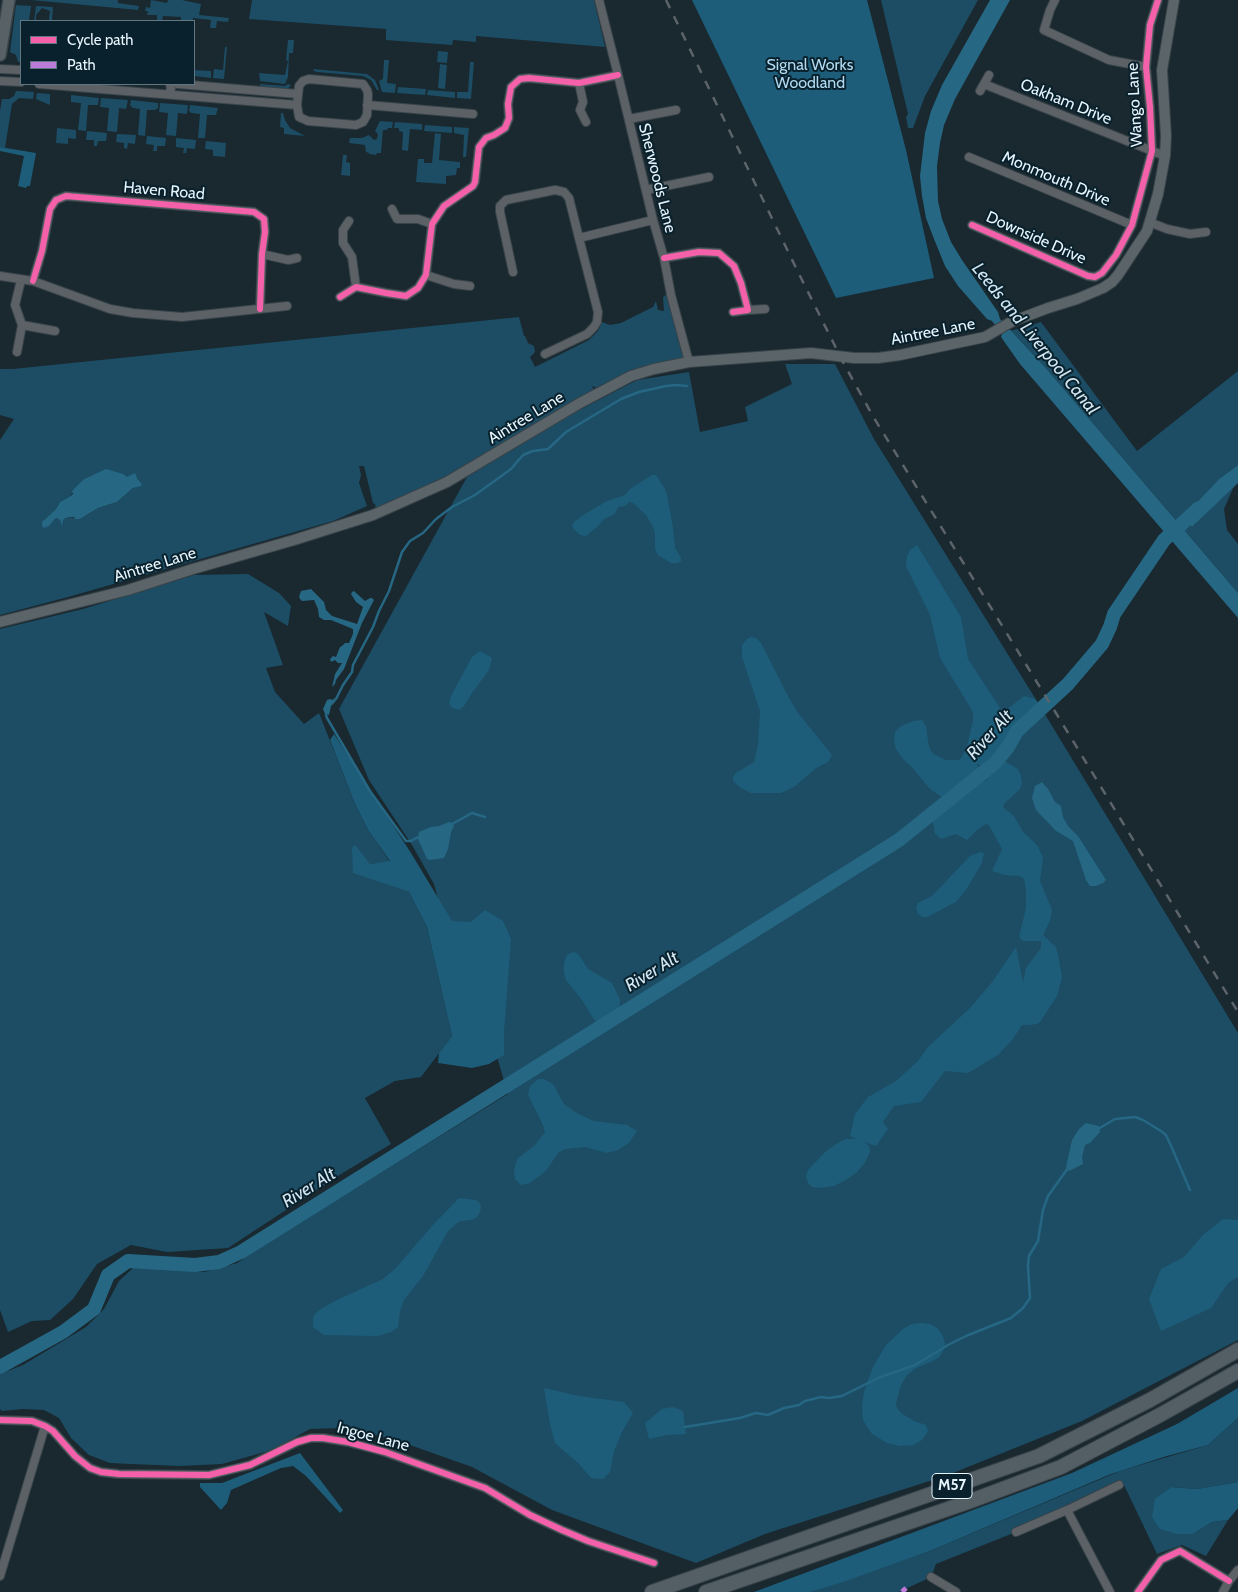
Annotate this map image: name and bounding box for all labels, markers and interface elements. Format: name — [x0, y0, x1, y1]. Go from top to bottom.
legend — [20, 20, 195, 85]
text: Cycle path — [67, 31, 133, 49]
park label: Signal Works Woodland — [767, 55, 853, 93]
text: Path — [67, 56, 96, 74]
street label: Wango Lane — [1123, 62, 1147, 148]
street label: Oakham Drive — [1017, 75, 1115, 129]
street label: Sherwoods Lane — [634, 121, 680, 235]
street label: Monmouth Drive — [999, 148, 1113, 210]
street label: Haven Road — [122, 178, 206, 204]
street label: Downside Drive — [983, 207, 1089, 269]
water label: Leeds and Liverpool Canal — [967, 259, 1103, 419]
street label: Aintree Lane — [889, 314, 977, 350]
street label: Aintree Lane — [485, 388, 567, 448]
street label: Aintree Lane — [111, 543, 199, 587]
water label: River Alt — [962, 706, 1018, 764]
water label: River Alt — [621, 947, 683, 997]
water label: River Alt — [278, 1163, 340, 1213]
street label: Ingoe Lane — [335, 1418, 411, 1456]
road number: M57 — [932, 1474, 972, 1498]

